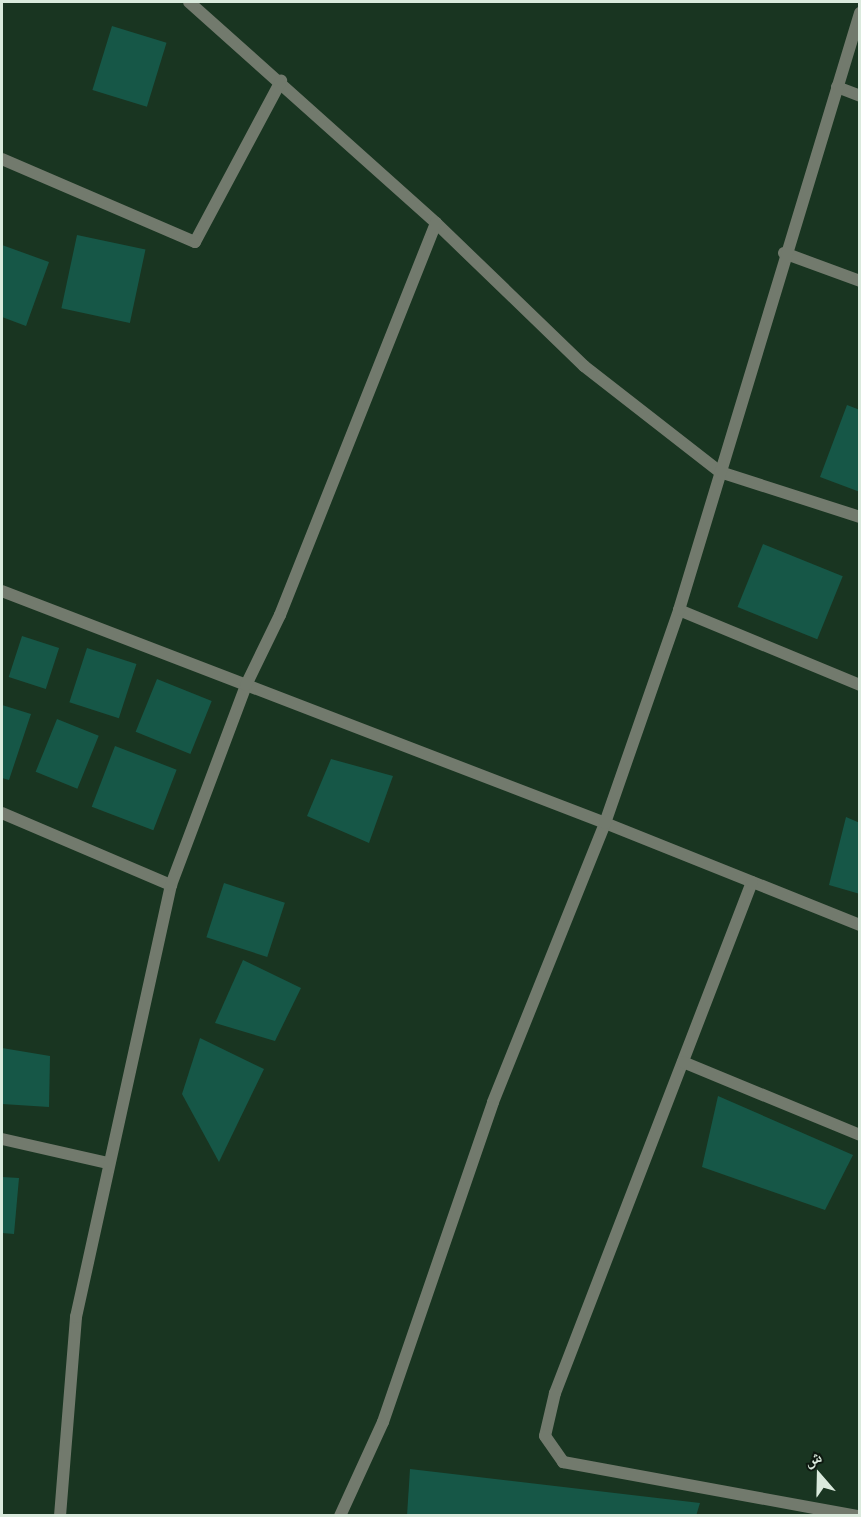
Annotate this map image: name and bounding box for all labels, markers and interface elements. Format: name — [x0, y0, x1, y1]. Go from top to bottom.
north arrow — [789, 1445, 849, 1505]
text: ش — [801, 1445, 825, 1471]

